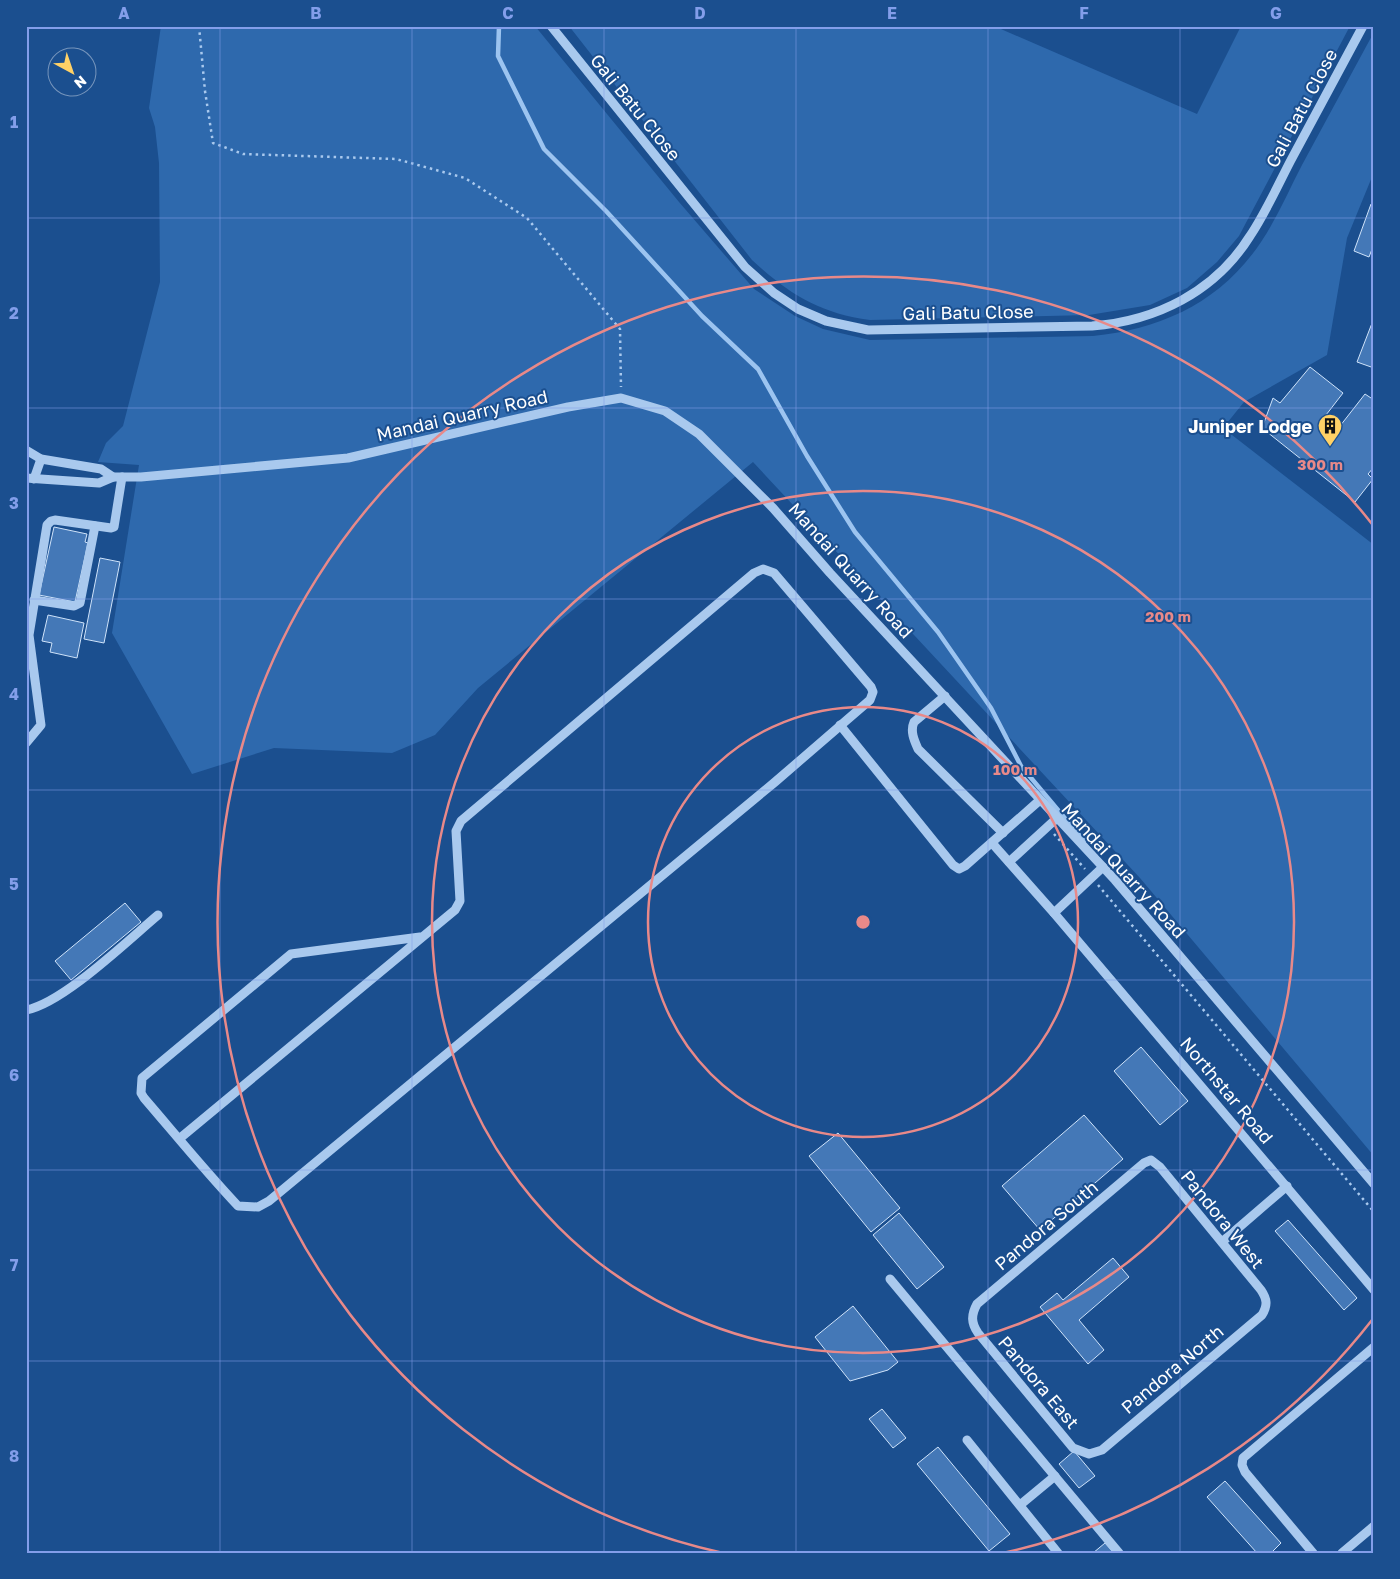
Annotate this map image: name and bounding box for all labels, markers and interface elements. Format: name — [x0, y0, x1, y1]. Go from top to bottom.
text: A — [118, 3, 130, 23]
text: B — [310, 3, 322, 23]
text: C — [502, 3, 514, 23]
text: D — [694, 3, 706, 23]
text: E — [887, 3, 897, 23]
text: F — [1079, 3, 1089, 23]
text: G — [1270, 3, 1282, 23]
street label: Gali Batu Close — [1260, 45, 1342, 171]
north arrow — [48, 48, 98, 98]
street label: Gali Batu Close — [586, 49, 686, 165]
text: N — [71, 72, 90, 92]
text: 1 — [10, 112, 18, 132]
street label: Gali Batu Close — [902, 300, 1034, 324]
text: 2 — [9, 303, 19, 323]
street label: Mandai Quarry Road — [374, 385, 550, 445]
building icon: Juniper Lodge — [1317, 413, 1343, 447]
place label: Juniper Lodge — [1188, 415, 1312, 437]
text: 300 m — [1297, 455, 1343, 473]
text: 3 — [9, 493, 19, 513]
street label: Mandai Quarry Road — [784, 498, 918, 642]
text: 200 m — [1145, 607, 1191, 625]
text: 4 — [9, 684, 19, 704]
text: 100 m — [993, 760, 1037, 778]
street label: Mandai Quarry Road — [1057, 798, 1191, 942]
text: 5 — [9, 874, 19, 894]
centre of rings — [854, 913, 872, 931]
street label: Northstar Road — [1176, 1032, 1278, 1148]
text: 6 — [9, 1065, 19, 1085]
street label: Pandora West — [1177, 1165, 1269, 1273]
street label: Pandora South — [990, 1176, 1102, 1274]
text: 7 — [10, 1255, 19, 1275]
street label: Pandora North — [1117, 1320, 1227, 1418]
street label: Pandora East — [994, 1331, 1084, 1433]
text: 8 — [9, 1446, 19, 1466]

